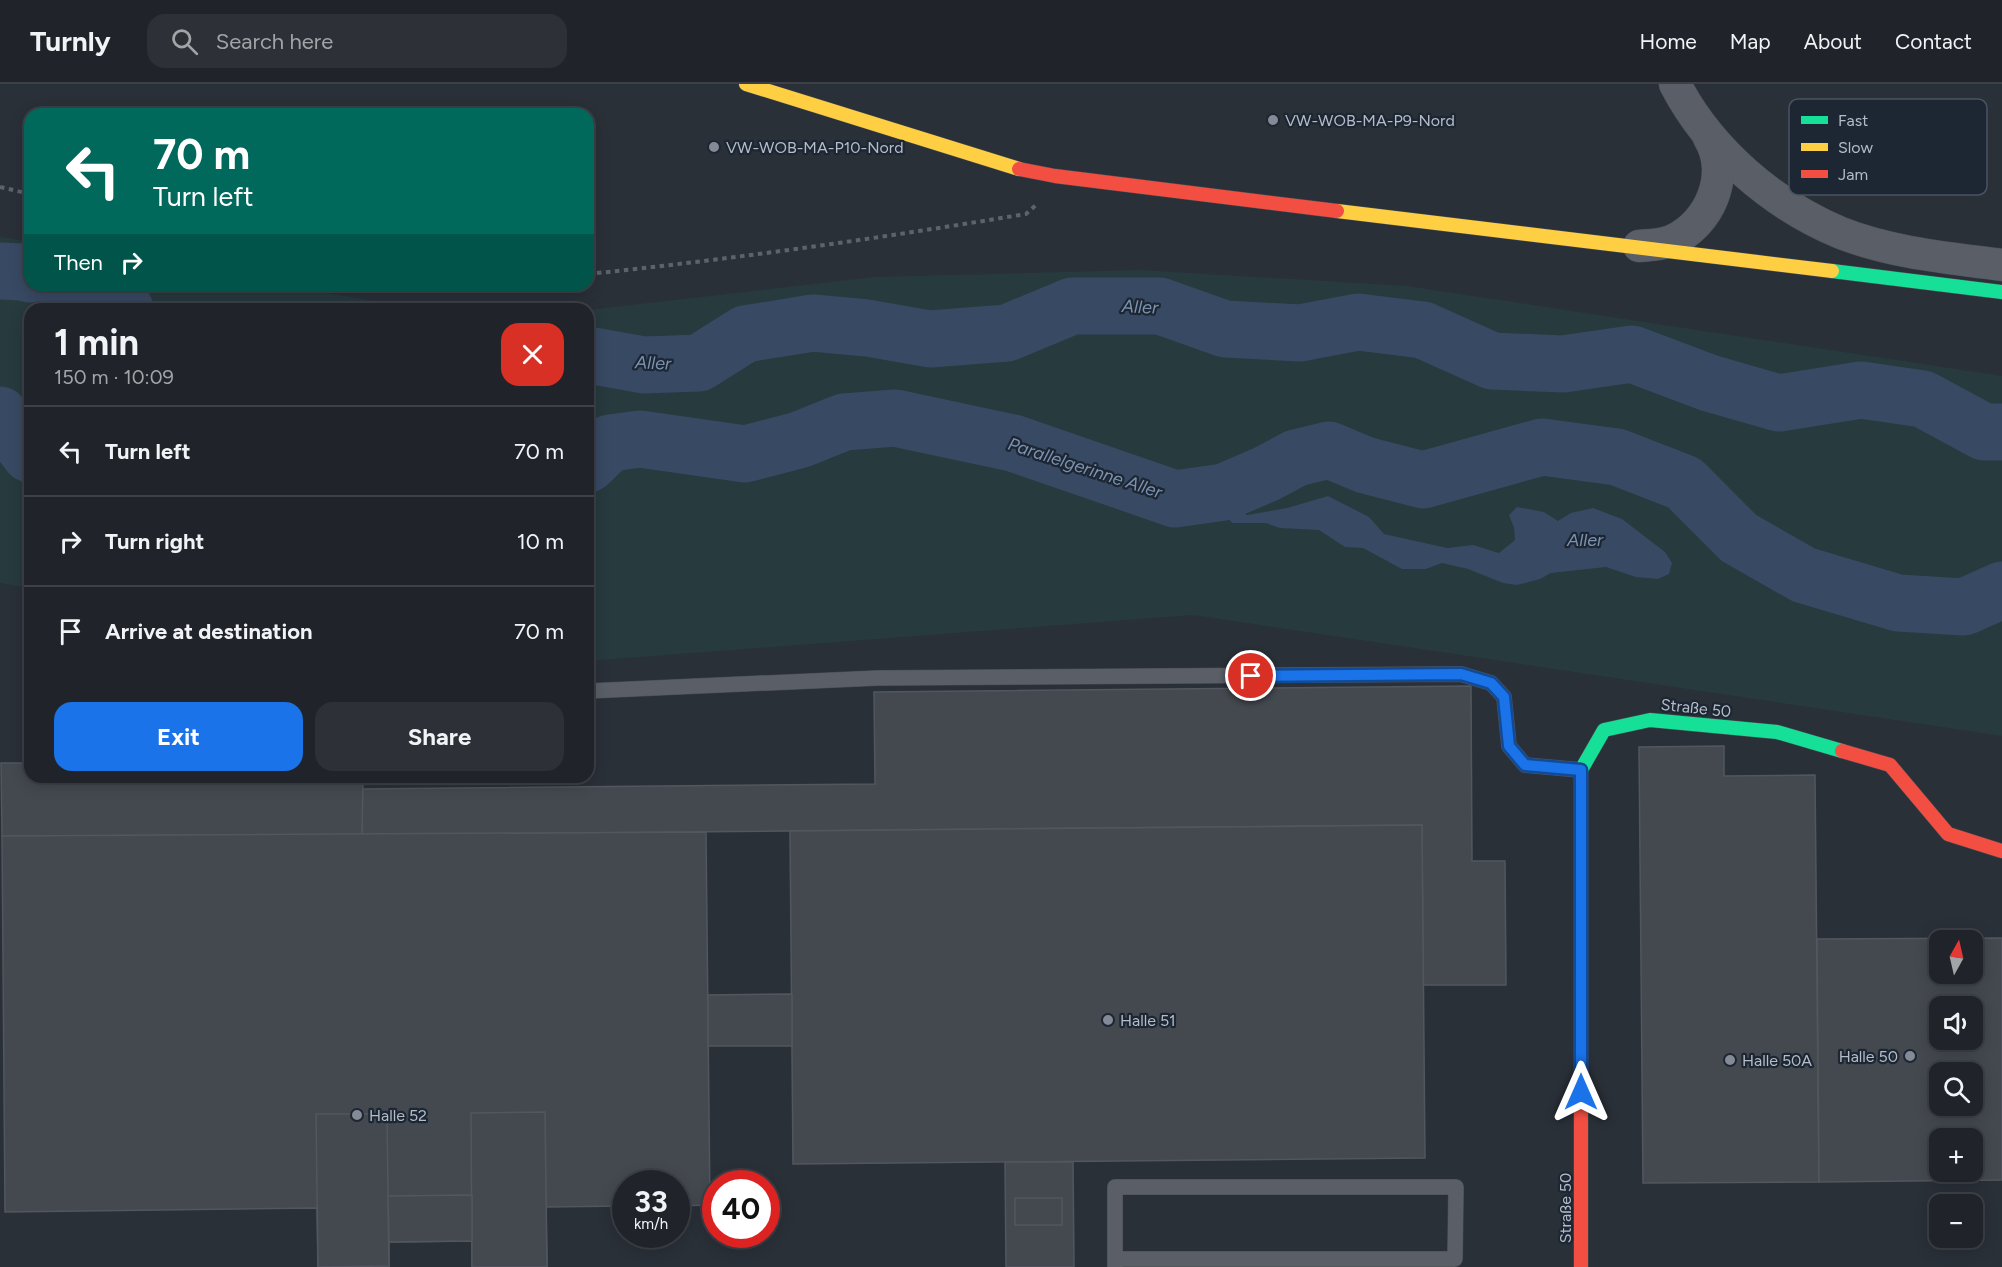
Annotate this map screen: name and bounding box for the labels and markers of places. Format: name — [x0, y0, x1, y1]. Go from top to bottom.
place label: VW-WOB-MA-P9-Nord — [1285, 111, 1455, 130]
marker: VW-WOB-MA-P9-Nord — [1266, 113, 1280, 127]
place label: VW-WOB-MA-P10-Nord — [726, 138, 904, 157]
marker: VW-WOB-MA-P10-Nord — [707, 140, 721, 154]
pin — [1225, 650, 1276, 701]
place label: Halle 51 — [1120, 1011, 1176, 1030]
marker: Halle 51 — [1101, 1013, 1115, 1027]
place label: Halle 50 — [1839, 1047, 1898, 1066]
marker: Halle 50 — [1903, 1049, 1917, 1063]
place label: Halle 50A — [1742, 1051, 1812, 1070]
marker: Halle 50A — [1723, 1053, 1737, 1067]
place label: Halle 52 — [369, 1106, 427, 1125]
marker: Halle 52 — [350, 1108, 364, 1122]

